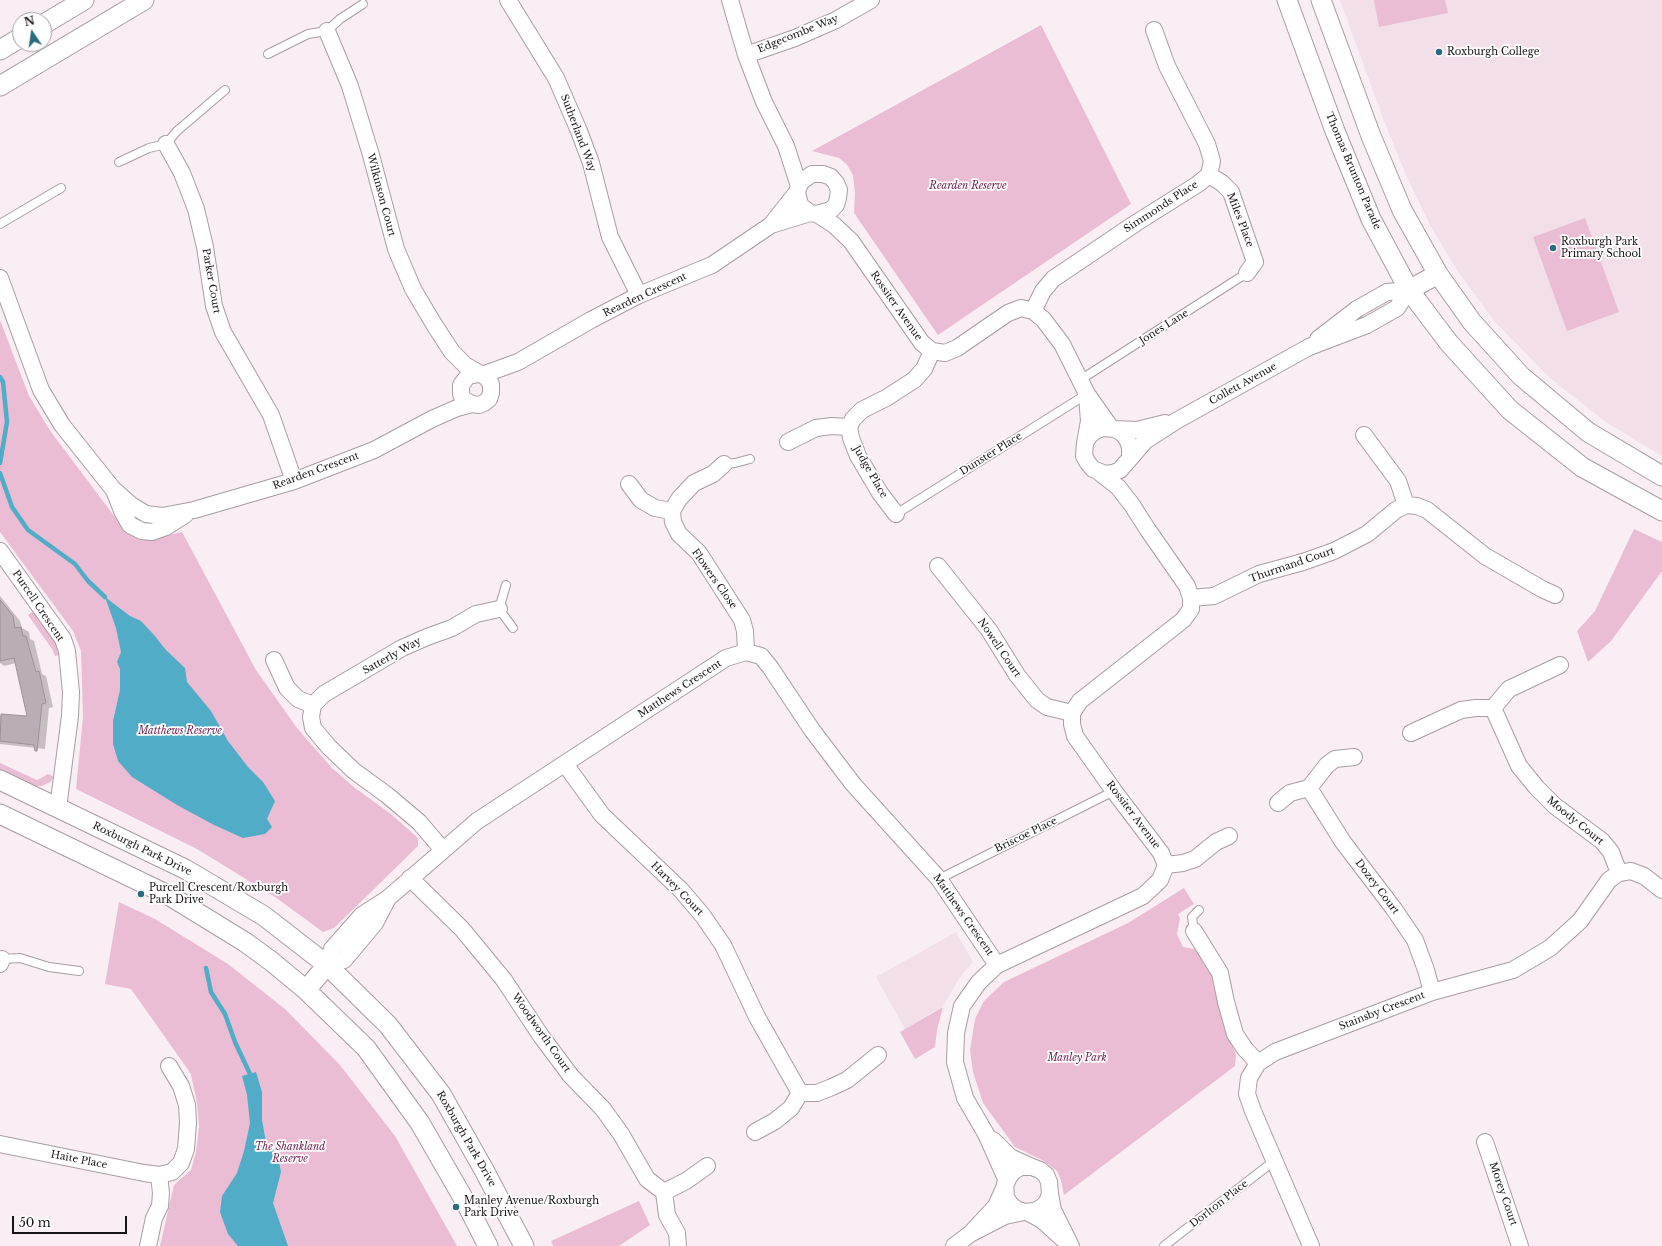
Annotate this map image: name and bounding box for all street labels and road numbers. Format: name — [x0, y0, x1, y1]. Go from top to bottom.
street label: Edgecombe Way — [756, 12, 840, 56]
street label: Sutherland Way — [558, 92, 598, 174]
street label: Thomas Brunton Parade — [1323, 111, 1383, 231]
street label: Wilkinson Court — [364, 152, 398, 238]
street label: Simmonds Place — [1122, 179, 1200, 235]
street label: Miles Place — [1224, 191, 1256, 249]
street label: Parker Court — [199, 247, 223, 315]
street label: Rossiter Avenue — [868, 269, 924, 343]
street label: Rearden Crescent — [601, 270, 689, 320]
street label: Jones Lane — [1137, 307, 1191, 347]
street label: Collett Avenue — [1207, 360, 1279, 408]
street label: Dunster Place — [958, 430, 1024, 478]
street label: Judge Place — [850, 444, 890, 500]
street label: Rearden Crescent — [271, 450, 361, 492]
street label: Thurmand Court — [1248, 545, 1336, 585]
street label: Flowers Close — [689, 547, 739, 611]
street label: Purcell Crescent — [10, 568, 66, 644]
street label: Nowell Court — [975, 616, 1023, 680]
street label: Satterly Way — [361, 635, 423, 677]
street label: Matthews Crescent — [636, 658, 724, 720]
street label: Rossiter Avenue — [1104, 779, 1162, 851]
street label: Moody Court — [1544, 794, 1606, 848]
street label: Briscoe Place — [993, 815, 1059, 855]
street label: Roxburgh Park Drive — [91, 820, 193, 878]
street label: Dozey Court — [1352, 857, 1402, 917]
street label: Harvey Court — [648, 860, 706, 918]
street label: Matthews Crescent — [930, 872, 996, 958]
street label: Stainsby Crescent — [1337, 989, 1427, 1033]
street label: Woodworth Court — [509, 991, 573, 1075]
street label: Roxburgh Park Drive — [434, 1089, 498, 1189]
street label: Haite Place — [50, 1149, 108, 1171]
street label: Morey Court — [1487, 1161, 1519, 1227]
street label: Dorlton Place — [1188, 1178, 1250, 1230]

